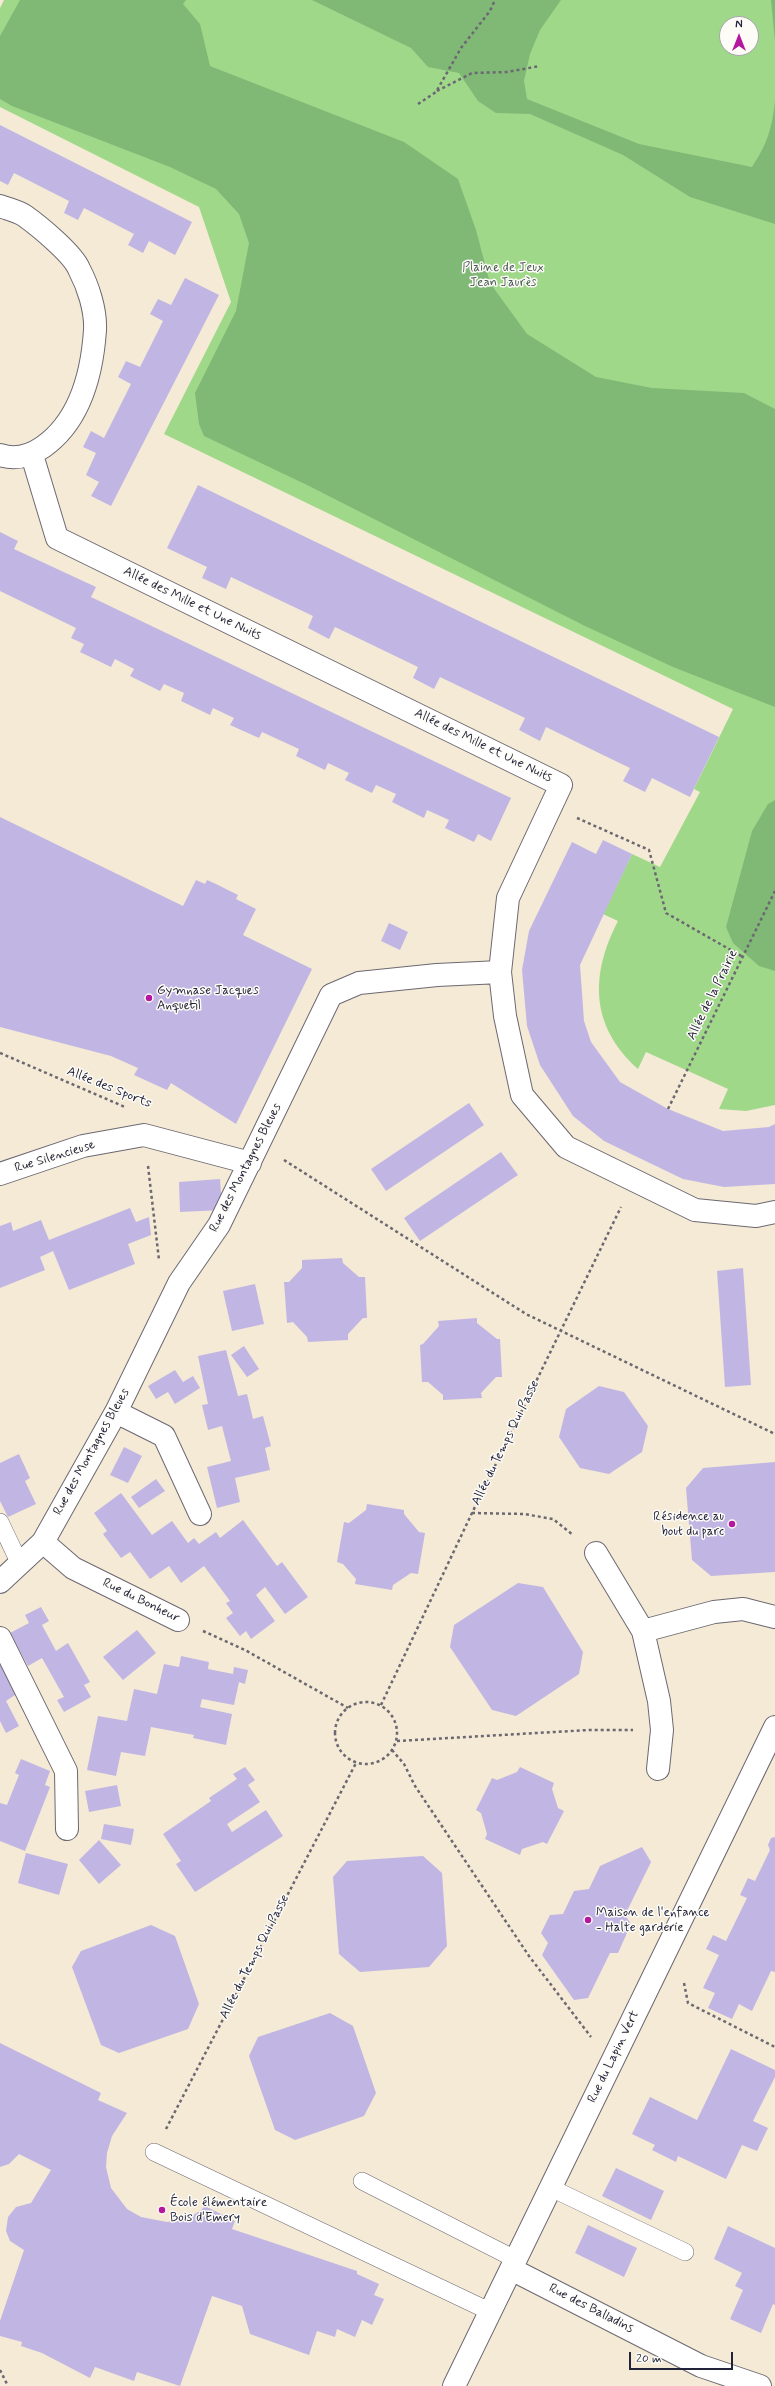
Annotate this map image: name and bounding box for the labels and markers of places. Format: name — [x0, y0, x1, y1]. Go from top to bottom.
place label: Gymnase Jacques Anquetil — [157, 983, 259, 1014]
marker: Gymnase Jacques Anquetil — [144, 993, 154, 1003]
place label: Résidence au bout du parc — [653, 1509, 724, 1540]
marker: Résidence au bout du parc — [727, 1519, 737, 1529]
place label: Maison de l'enfance - Halte garderie — [596, 1905, 710, 1936]
marker: Maison de l'enfance - Halte garderie — [583, 1915, 593, 1925]
place label: École élémentaire Bois d'Emery — [170, 2195, 267, 2226]
marker: École élémentaire Bois d'Emery — [157, 2205, 167, 2215]

